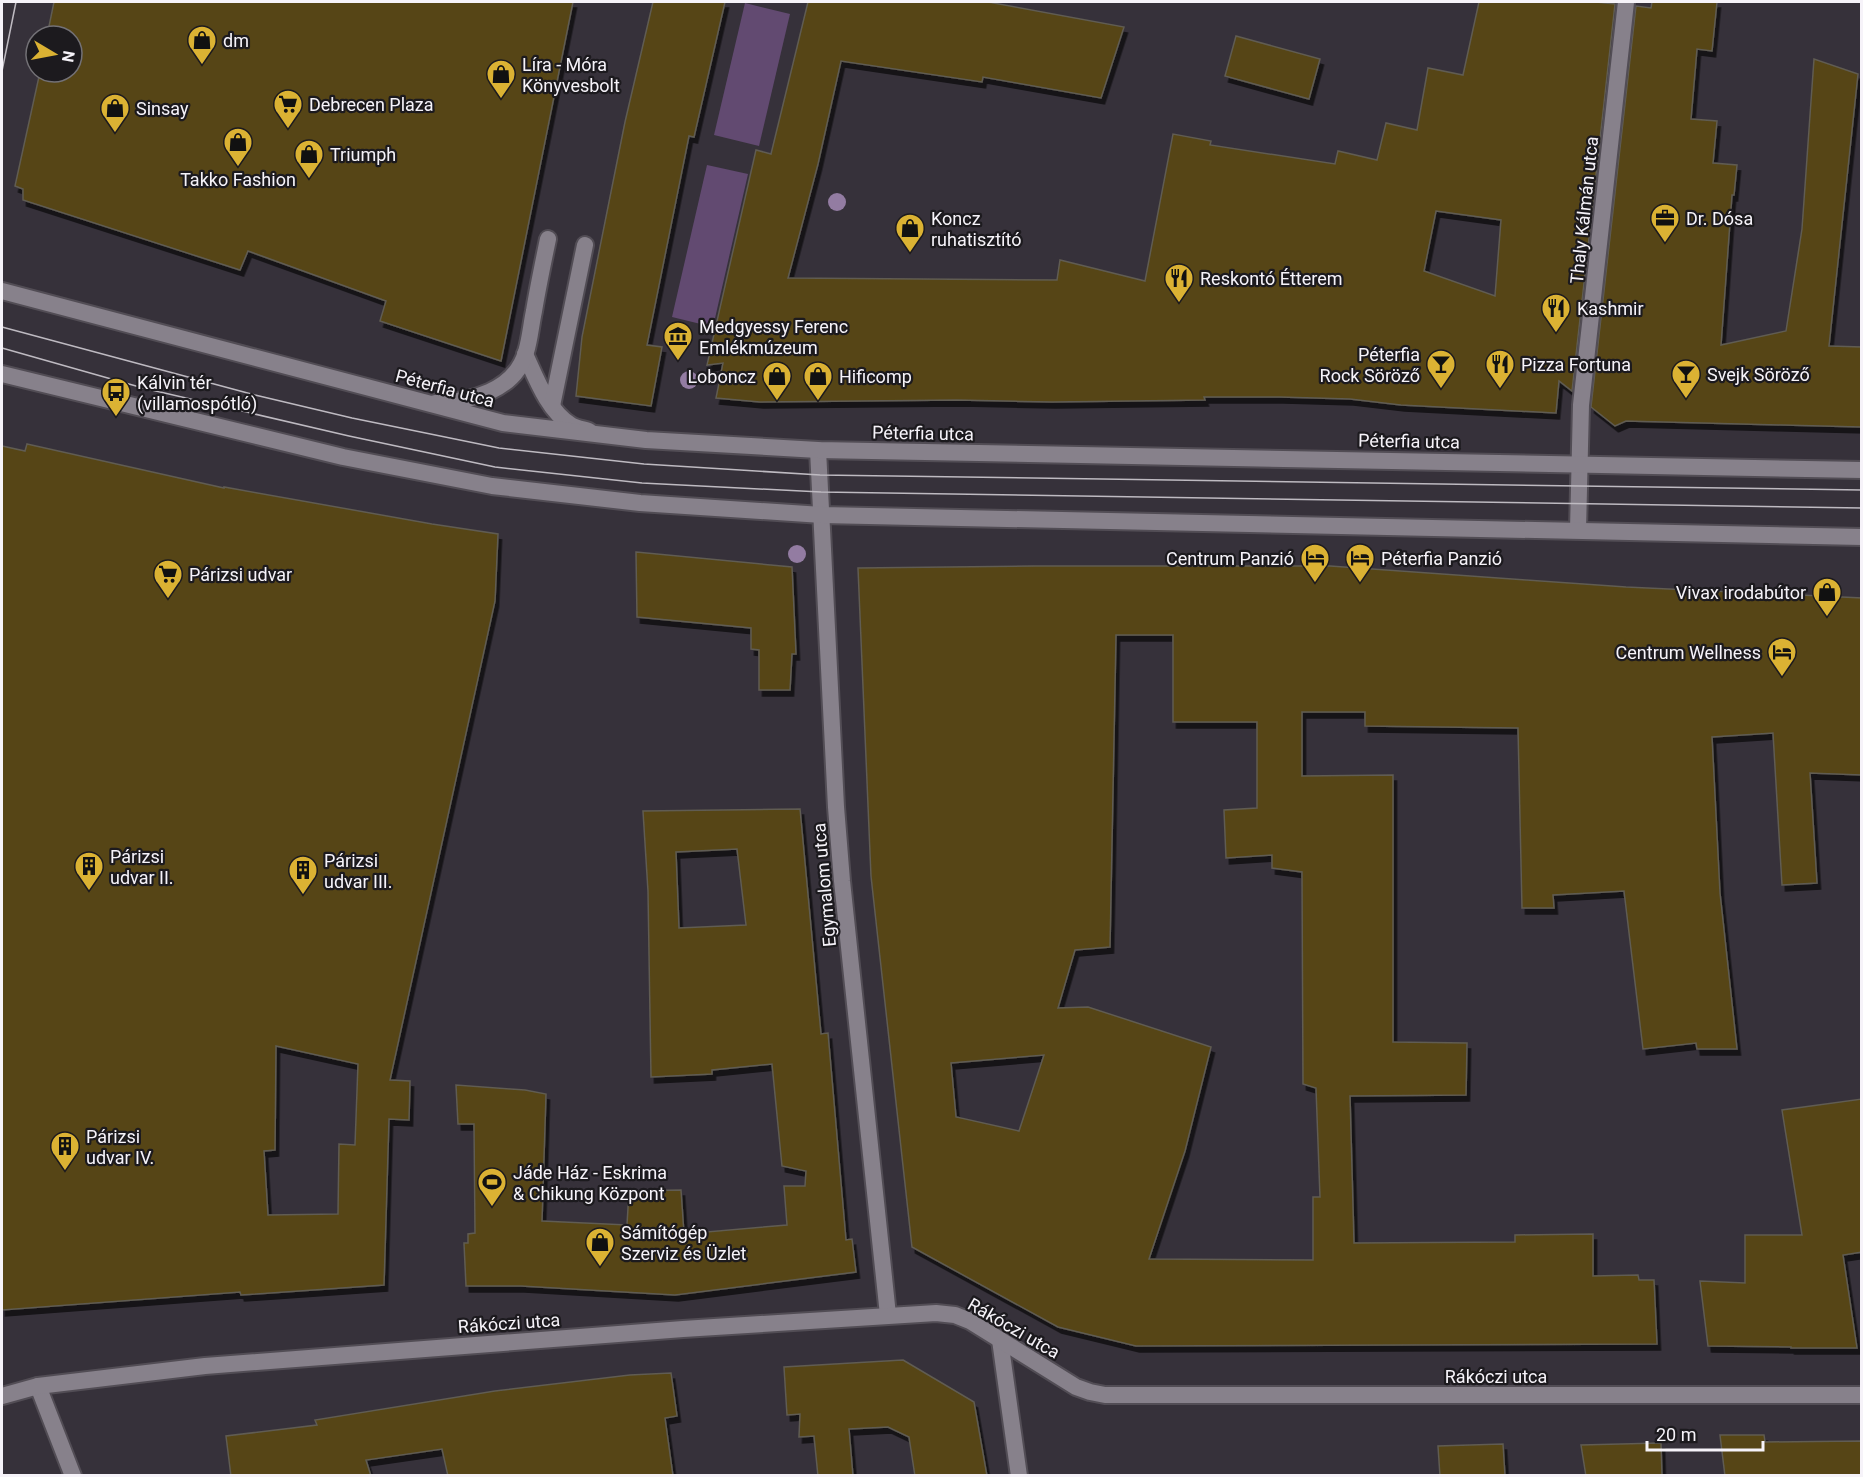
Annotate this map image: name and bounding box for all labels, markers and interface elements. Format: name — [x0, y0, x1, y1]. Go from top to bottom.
north arrow — [24, 24, 84, 84]
shop icon: dm — [186, 24, 218, 66]
place label: dm — [223, 30, 249, 51]
text: N — [58, 49, 79, 64]
place label: Líra - Móra Könyvesbolt — [522, 54, 620, 96]
shop icon: Líra - Móra Könyvesbolt — [485, 58, 517, 100]
supermarket icon: Debrecen Plaza — [272, 88, 304, 130]
shop icon: Sinsay — [99, 92, 131, 134]
place label: Debrecen Plaza — [309, 94, 434, 115]
place label: Sinsay — [136, 98, 189, 119]
shop icon: Takko Fashion — [222, 126, 254, 168]
street label: Thaly Kálmán utca — [1566, 135, 1602, 285]
shop icon: Triumph — [293, 138, 325, 180]
place label: Triumph — [330, 144, 396, 165]
place label: Takko Fashion — [180, 169, 296, 190]
office icon: Dr. Dósa — [1649, 202, 1681, 244]
place label: Koncz ruhatisztító — [931, 208, 1022, 250]
place label: Dr. Dósa — [1686, 208, 1753, 229]
shop icon: Koncz ruhatisztító — [894, 212, 926, 254]
restaurant icon: Reskontó Étterem — [1163, 262, 1195, 304]
place label: Reskontó Étterem — [1200, 268, 1343, 289]
restaurant icon: Kashmir — [1540, 292, 1572, 334]
place label: Kashmir — [1577, 298, 1644, 319]
place label: Medgyessy Ferenc Emlékmúzeum — [699, 316, 848, 358]
museum icon: Medgyessy Ferenc Emlékmúzeum — [662, 320, 694, 362]
place label: Péterfia Rock Söröző — [1320, 344, 1420, 386]
bar icon: Péterfia Rock Söröző — [1425, 348, 1457, 390]
restaurant icon: Pizza Fortuna — [1484, 348, 1516, 390]
place label: Pizza Fortuna — [1521, 354, 1631, 375]
bar icon: Svejk Söröző — [1670, 358, 1702, 400]
shop icon: Loboncz — [761, 360, 793, 402]
shop icon: Hificomp — [802, 360, 834, 402]
place label: Svejk Söröző — [1707, 364, 1810, 385]
street label: Péterfia utca — [393, 365, 497, 411]
place label: Loboncz — [687, 366, 756, 387]
place label: Hificomp — [839, 366, 912, 387]
place label: Kálvin tér (villamospótló) — [137, 372, 257, 415]
bus stop icon: Kálvin tér (villamospótló) — [100, 376, 132, 418]
street label: Péterfia utca — [872, 422, 974, 444]
street label: Péterfia utca — [1358, 430, 1460, 452]
hotel icon: Centrum Panzió — [1299, 542, 1331, 584]
hotel icon: Péterfia Panzió — [1344, 542, 1376, 584]
place label: Centrum Panzió — [1166, 548, 1294, 569]
place label: Péterfia Panzió — [1381, 548, 1502, 569]
supermarket icon: Párizsi udvar — [152, 558, 184, 600]
place label: Párizsi udvar — [189, 564, 292, 585]
shop icon: Vivax irodabútor — [1811, 576, 1843, 618]
place label: Vivax irodabútor — [1676, 582, 1806, 603]
hotel icon: Centrum Wellness — [1766, 636, 1798, 678]
place label: Centrum Wellness — [1616, 642, 1761, 663]
street label: Egymalom utca — [808, 822, 840, 948]
place label: Párizsi udvar II. — [110, 846, 174, 888]
building icon: Párizsi udvar II. — [73, 850, 105, 892]
place label: Párizsi udvar III. — [324, 850, 392, 892]
building icon: Párizsi udvar III. — [287, 854, 319, 896]
place label: Párizsi udvar IV. — [86, 1126, 154, 1168]
building icon: Párizsi udvar IV. — [49, 1130, 81, 1172]
place label: Jáde Ház - Eskrima & Chikung Központ — [513, 1162, 667, 1204]
sports icon: Jáde Ház - Eskrima & Chikung Központ — [476, 1166, 508, 1208]
place label: Sámítógép Szerviz és Üzlet — [621, 1222, 747, 1264]
shop icon: Sámítógép Szerviz és Üzlet — [584, 1226, 616, 1268]
street label: Rákóczi utca — [964, 1293, 1064, 1363]
street label: Rákóczi utca — [457, 1309, 561, 1337]
street label: Rákóczi utca — [1445, 1366, 1547, 1387]
scale bar — [1647, 1414, 1762, 1452]
text: 20 m — [1656, 1424, 1696, 1445]

